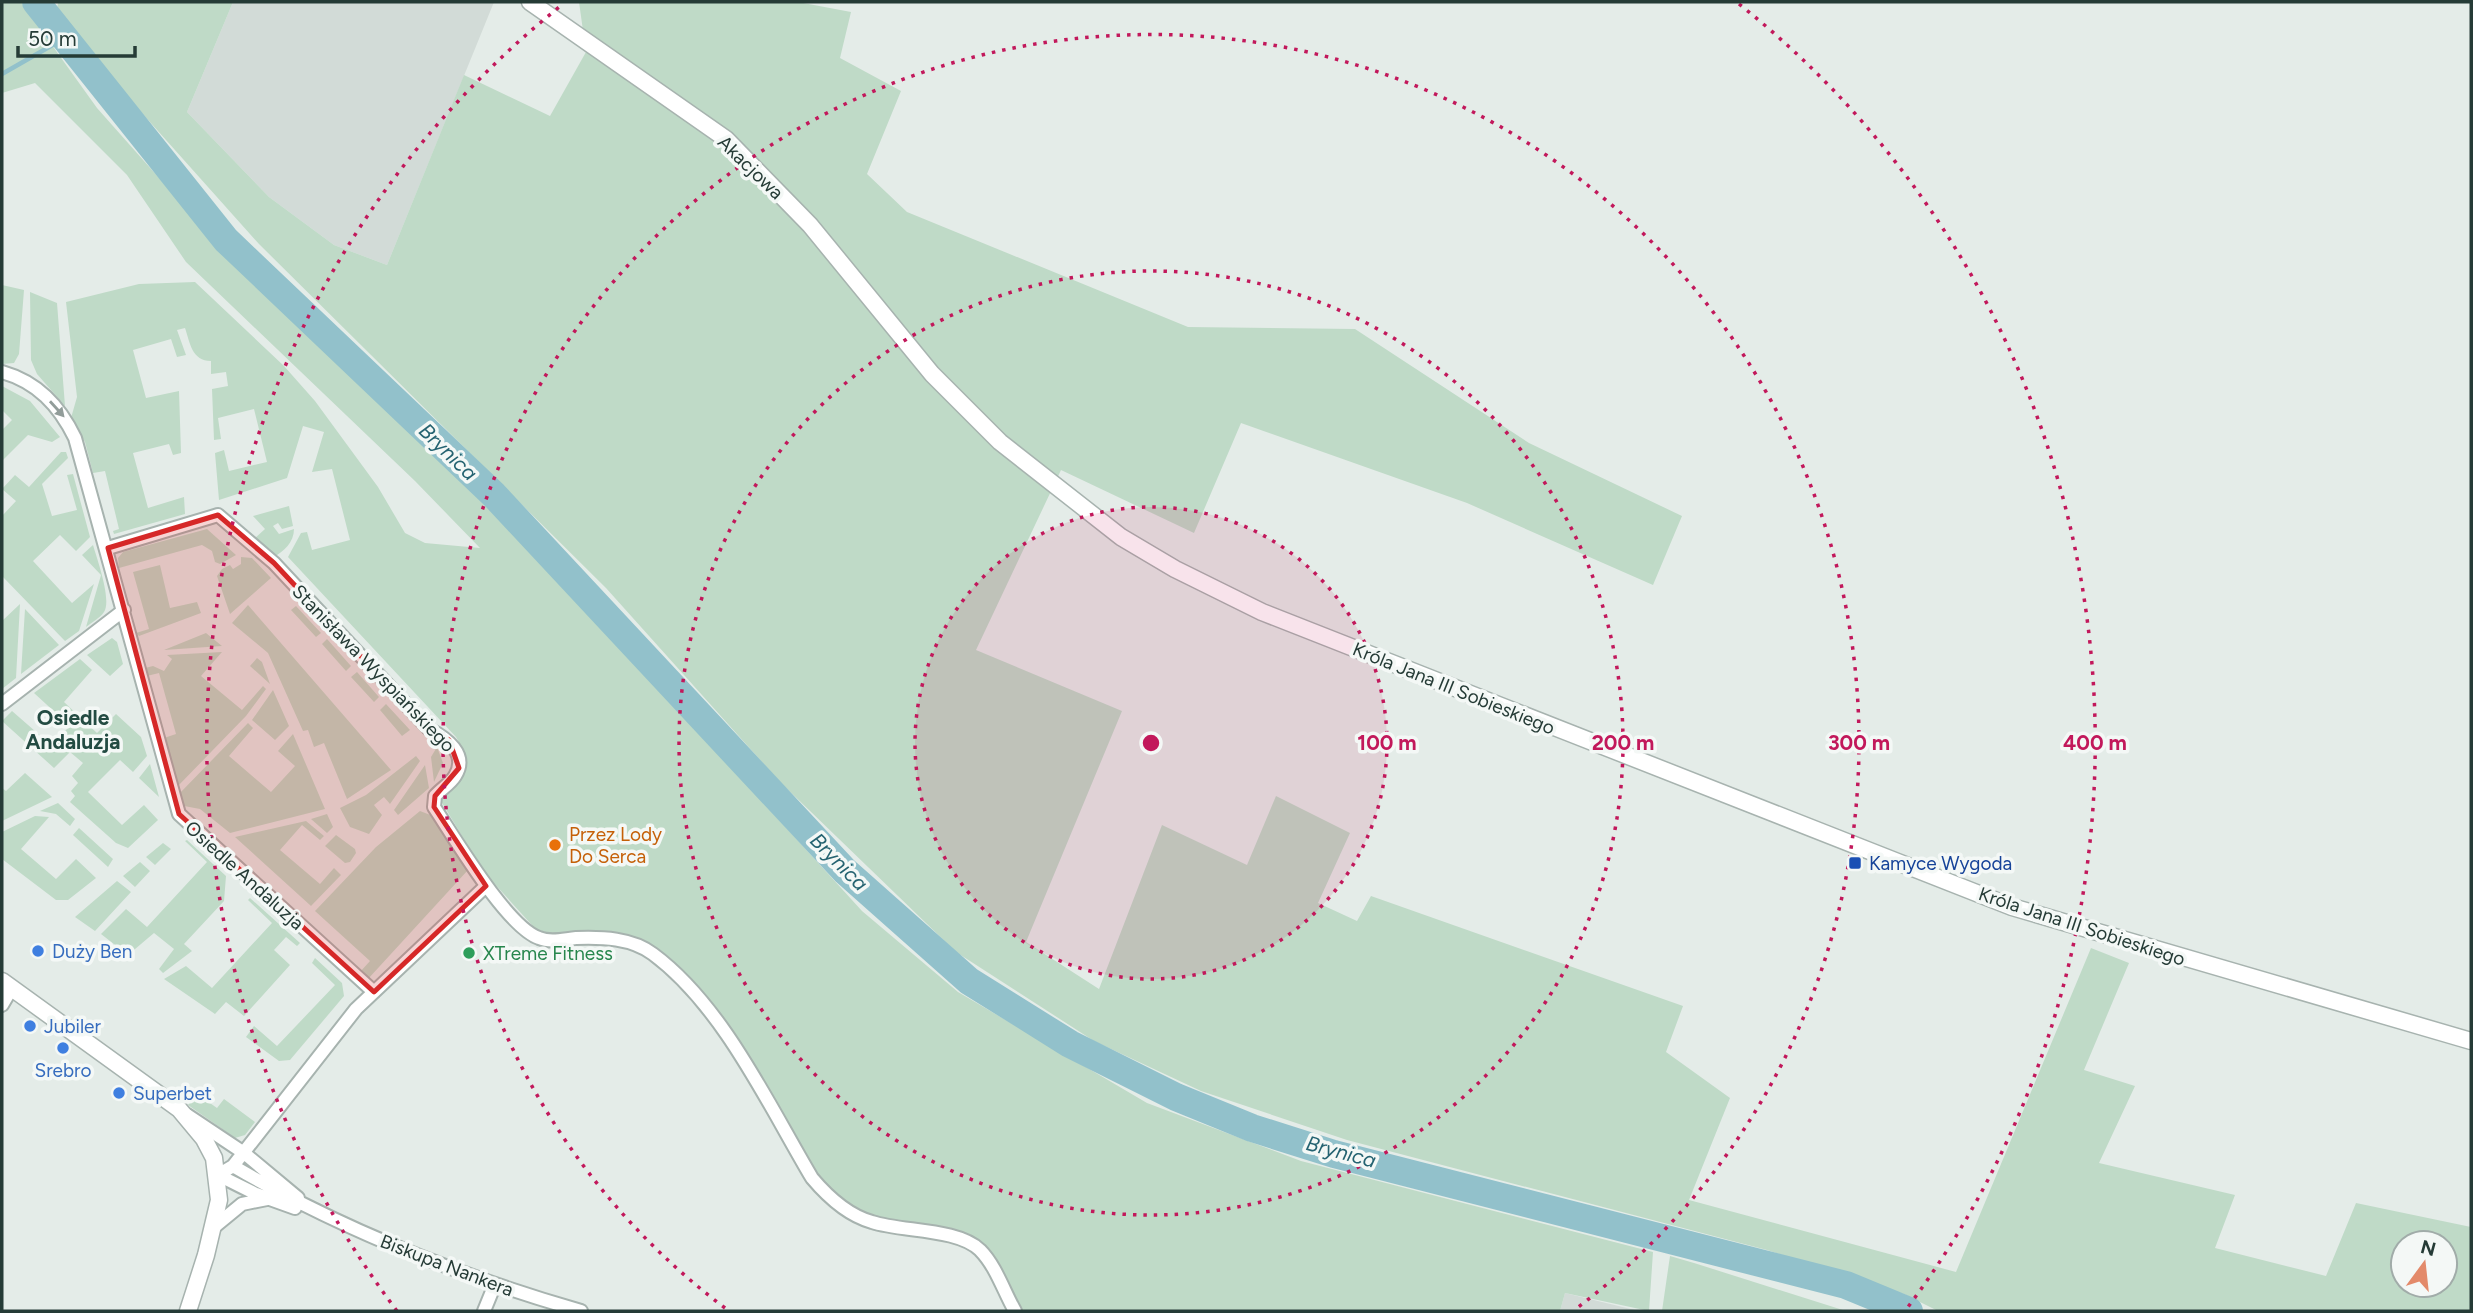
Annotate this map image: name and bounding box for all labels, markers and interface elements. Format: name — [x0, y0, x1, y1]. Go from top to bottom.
scale bar — [18, 14, 135, 58]
text: 50 m — [28, 26, 77, 51]
street label: Akacjowa — [713, 131, 788, 204]
one-way arrow — [49, 400, 65, 418]
water label: Brynica — [414, 418, 483, 485]
street label: Stanisława Wyspiańskiego — [287, 580, 460, 757]
street label: Króla Jana III Sobieskiego — [1349, 637, 1558, 740]
district label: Osiedle Andaluzja — [25, 705, 121, 754]
text: 100 m — [1357, 730, 1417, 755]
text: 200 m — [1592, 730, 1654, 755]
text: 300 m — [1828, 730, 1890, 755]
text: 400 m — [2063, 730, 2127, 755]
centre of rings — [1139, 731, 1163, 755]
street label: Osiedle Andaluzja — [181, 816, 309, 935]
place label: Przez Lody Do Serca — [569, 823, 662, 868]
water label: Brynica — [805, 828, 873, 896]
marker: Przez Lody Do Serca — [547, 837, 563, 853]
place label: Kamyce Wygoda — [1869, 852, 2012, 875]
marker: Kamyce Wygoda — [1847, 855, 1863, 871]
street label: Króla Jana III Sobieskiego — [1976, 882, 2188, 971]
place label: Duży Ben — [52, 940, 132, 963]
place label: XTreme Fitness — [483, 942, 613, 965]
marker: Duży Ben — [30, 943, 46, 959]
marker: XTreme Fitness — [461, 945, 477, 961]
place label: Jubiler — [44, 1015, 101, 1038]
marker: Jubiler — [22, 1018, 38, 1034]
marker: Srebro — [55, 1040, 71, 1056]
place label: Srebro — [34, 1059, 92, 1082]
place label: Superbet — [133, 1082, 212, 1105]
marker: Superbet — [111, 1085, 127, 1101]
water label: Brynica — [1303, 1130, 1379, 1173]
north arrow — [2389, 1229, 2459, 1299]
street label: Biskupa Nankera — [377, 1230, 517, 1301]
text: N — [2418, 1235, 2438, 1261]

